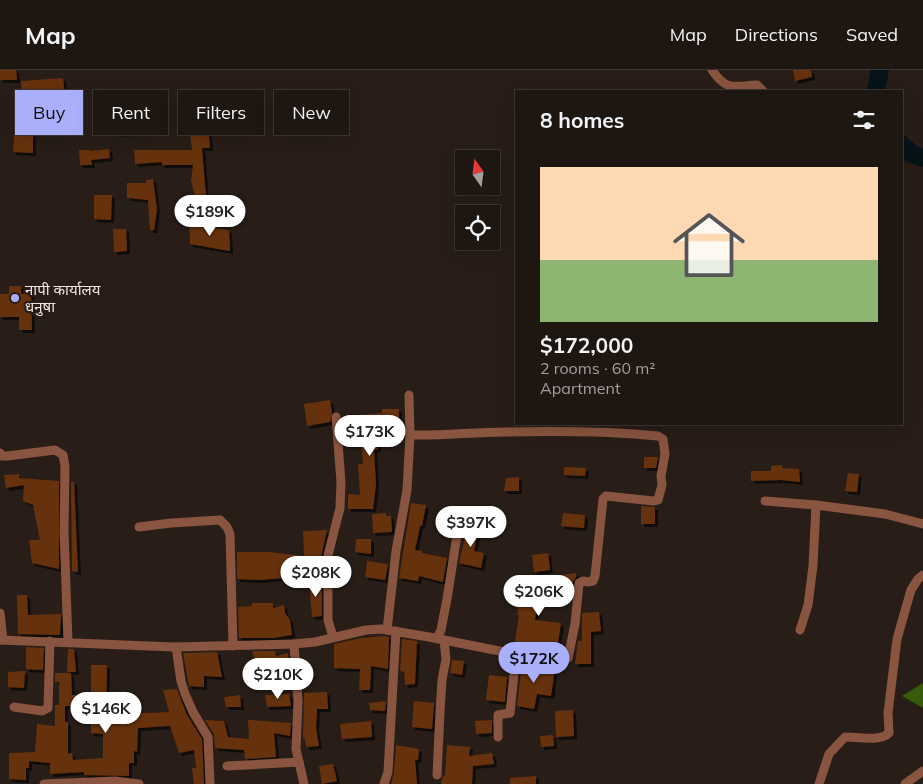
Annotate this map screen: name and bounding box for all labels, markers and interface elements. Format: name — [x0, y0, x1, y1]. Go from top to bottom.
text: Map — [25, 20, 76, 50]
text: Map — [670, 23, 707, 46]
text: Directions — [735, 23, 818, 46]
text: Saved — [846, 23, 898, 46]
chip: Buy — [15, 90, 83, 135]
chip: Rent — [93, 90, 168, 135]
chip: Filters — [178, 90, 264, 135]
chip: New — [274, 90, 349, 135]
icon: filters — [850, 106, 878, 134]
text: 8 homes — [540, 107, 624, 133]
north arrow — [455, 150, 500, 195]
map controls — [455, 150, 500, 250]
pin: $189K — [175, 194, 245, 237]
icon: home — [664, 200, 754, 290]
text: $189K — [185, 201, 235, 221]
button: locate — [455, 205, 500, 250]
place label: नापी कार्यालय धनुषा — [25, 280, 101, 317]
marker: नापी कार्यालय धनुषा — [9, 292, 21, 304]
text: $172,000 — [540, 332, 633, 358]
text: 2 rooms · 60 m² — [540, 358, 655, 378]
text: Apartment — [540, 378, 621, 398]
pin: $173K — [335, 414, 405, 457]
text: $173K — [345, 421, 395, 441]
pin: $397K — [436, 506, 506, 548]
text: $397K — [446, 512, 496, 532]
pin: $208K — [281, 556, 351, 598]
text: $208K — [291, 562, 341, 582]
pin: $206K — [504, 574, 574, 617]
text: $206K — [514, 581, 564, 601]
pin: $172K — [499, 642, 569, 684]
text: $172K — [509, 648, 559, 668]
pin: $210K — [243, 658, 313, 700]
text: $210K — [253, 664, 303, 684]
pin: $146K — [71, 692, 141, 734]
text: $146K — [81, 698, 131, 718]

